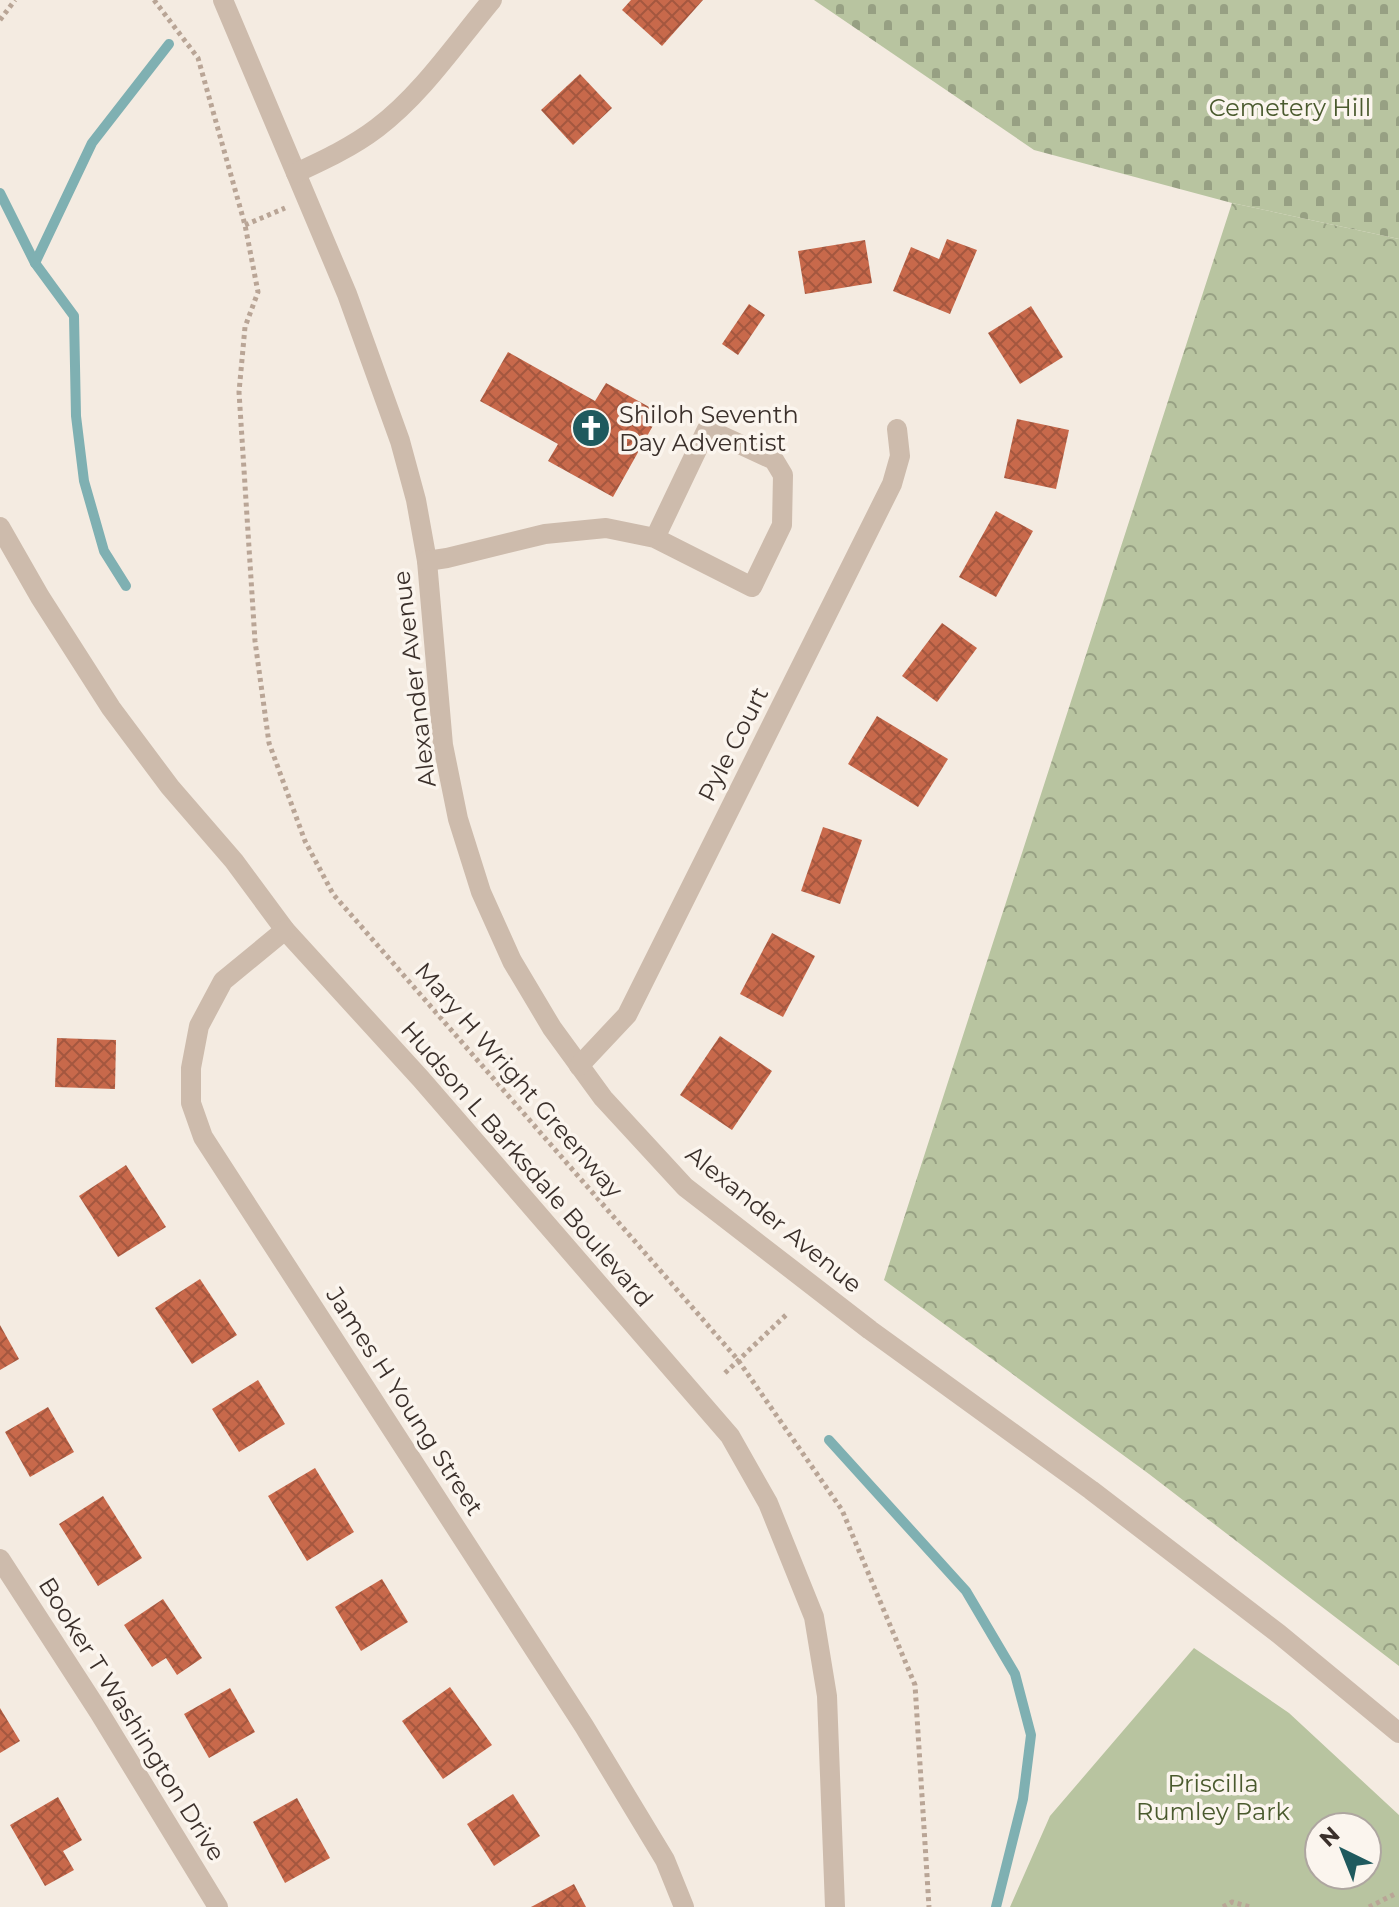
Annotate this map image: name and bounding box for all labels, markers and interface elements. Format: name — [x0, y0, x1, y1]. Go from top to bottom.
park label: Cemetery Hill — [1209, 93, 1371, 122]
place label: Shiloh Seventh Day Adventist — [619, 400, 799, 457]
church icon: Shiloh Seventh Day Adventist — [570, 407, 612, 449]
street label: Alexander Avenue — [386, 569, 442, 789]
street label: Pyle Court — [692, 682, 774, 806]
street label: Mary H Wright Greenway — [409, 956, 629, 1204]
street label: Hudson L Barksdale Boulevard — [395, 1015, 659, 1313]
street label: Alexander Avenue — [680, 1139, 868, 1299]
street label: James H Young Street — [320, 1281, 490, 1521]
street label: Booker T Washington Drive — [33, 1572, 231, 1866]
park label: Priscilla Rumley Park — [1136, 1769, 1291, 1826]
north arrow — [1303, 1811, 1383, 1891]
text: N — [1314, 1821, 1345, 1853]

